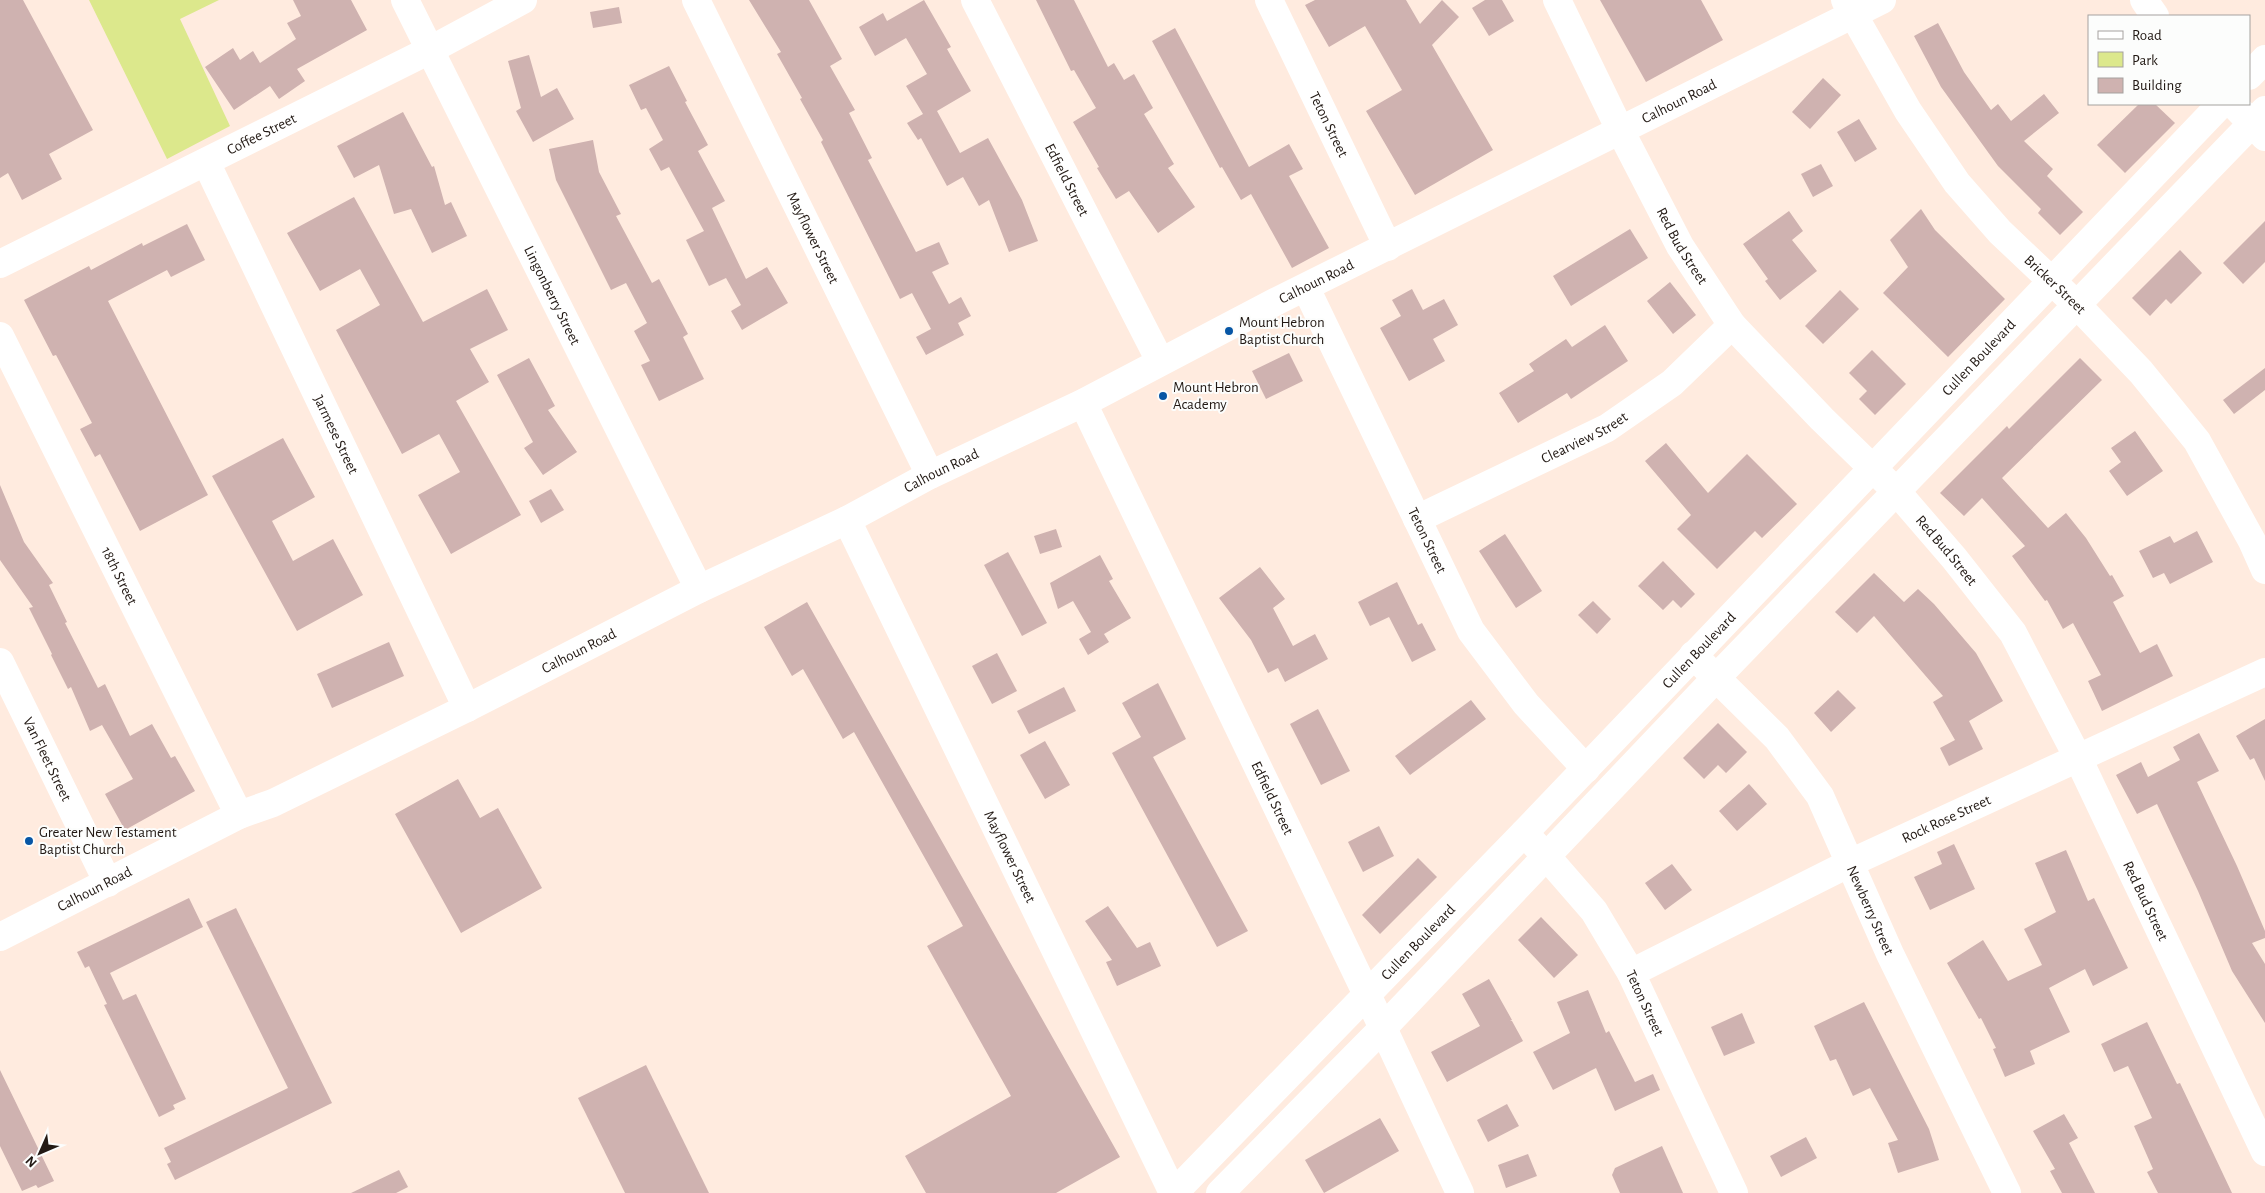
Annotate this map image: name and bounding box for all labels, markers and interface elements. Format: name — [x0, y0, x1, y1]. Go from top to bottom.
legend — [2088, 15, 2250, 105]
text: Road — [2132, 28, 2162, 43]
text: Park — [2132, 53, 2158, 68]
street label: Calhoun Road — [1639, 76, 1719, 126]
text: Building — [2132, 78, 2182, 93]
street label: Teton Street — [1307, 89, 1351, 160]
street label: Coffee Street — [224, 110, 299, 157]
street label: Edfield Street — [1042, 141, 1092, 219]
street label: Mayflower Street — [784, 190, 842, 286]
street label: Red Bud Street — [1654, 205, 1711, 287]
street label: Lingonberry Street — [521, 243, 583, 347]
street label: Bricker Street — [2022, 252, 2089, 317]
street label: Calhoun Road — [1277, 257, 1356, 306]
place label: Mount Hebron Baptist Church — [1239, 315, 1325, 347]
street label: Cullen Boulevard — [1939, 316, 2018, 398]
marker: Mount Hebron Baptist Church — [1223, 325, 1235, 337]
place label: Mount Hebron Academy — [1173, 380, 1259, 412]
marker: Mount Hebron Academy — [1157, 390, 1169, 402]
street label: Jarmese Street — [311, 393, 361, 476]
street label: Clearview Street — [1539, 409, 1630, 466]
street label: Calhoun Road — [901, 446, 981, 495]
street label: Teton Street — [1405, 505, 1450, 576]
street label: Red Bud Street — [1913, 512, 1980, 588]
street label: 18th Street — [99, 544, 140, 607]
street label: Cullen Boulevard — [1659, 609, 1739, 691]
street label: Calhoun Road — [539, 625, 619, 676]
street label: Van Fleet Street — [21, 715, 74, 804]
street label: Edfield Street — [1249, 759, 1297, 837]
street label: Rock Rose Street — [1900, 792, 1993, 846]
street label: Mayflower Street — [981, 808, 1039, 905]
place label: Greater New Testament Baptist Church — [39, 825, 177, 857]
marker: Greater New Testament Baptist Church — [23, 835, 35, 847]
street label: Red Bud Street — [2120, 859, 2171, 943]
street label: Newberry Street — [1844, 863, 1897, 957]
street label: Calhoun Road — [55, 864, 134, 914]
street label: Cullen Boulevard — [1378, 901, 1458, 983]
street label: Teton Street — [1623, 968, 1667, 1038]
north arrow — [15, 1128, 65, 1178]
text: N — [23, 1153, 40, 1170]

